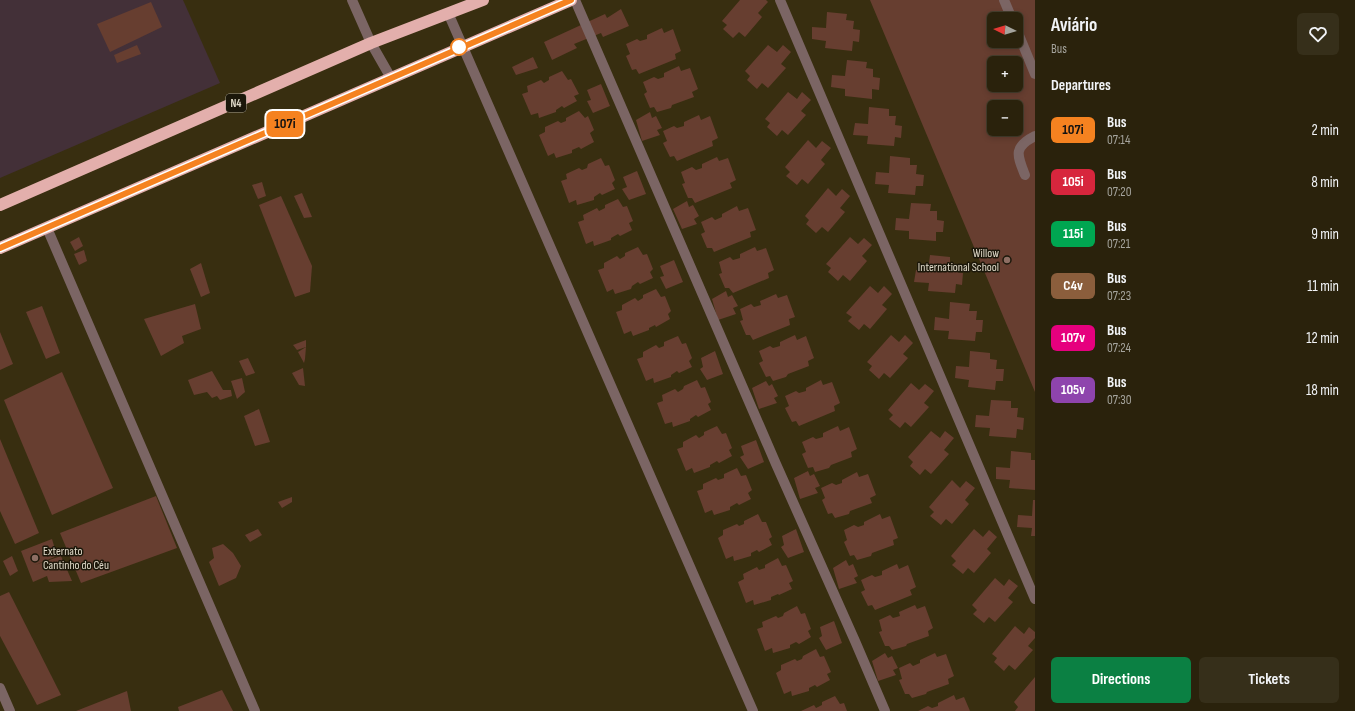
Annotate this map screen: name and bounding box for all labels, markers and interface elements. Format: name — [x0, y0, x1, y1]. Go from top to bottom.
north arrow — [987, 12, 1023, 48]
map controls — [987, 12, 1023, 136]
button: heart — [1297, 13, 1339, 55]
text: Aviário — [1051, 14, 1097, 37]
unlabelled marker — [450, 38, 468, 56]
text: Bus — [1051, 41, 1067, 57]
button: + — [987, 56, 1023, 92]
text: Departures — [1051, 76, 1111, 95]
road number: N4 — [226, 94, 246, 112]
button: − — [987, 100, 1023, 136]
line badge: 107i — [257, 111, 313, 137]
text: Bus — [1107, 113, 1126, 132]
text: 107i — [274, 115, 296, 132]
text: 107i — [1062, 121, 1084, 138]
text: 2 min — [1312, 121, 1339, 140]
text: 07:14 — [1107, 132, 1130, 148]
text: Bus — [1107, 165, 1126, 184]
text: 105i — [1062, 173, 1084, 190]
text: 8 min — [1311, 173, 1339, 192]
text: 07:20 — [1107, 184, 1132, 200]
text: Bus — [1107, 217, 1126, 236]
text: 115i — [1063, 225, 1083, 242]
text: 9 min — [1311, 225, 1339, 244]
text: 07:21 — [1107, 236, 1130, 252]
place label: Willow International School — [918, 246, 999, 275]
marker: Willow International School — [1002, 255, 1012, 265]
text: Bus — [1107, 269, 1126, 288]
text: C4v — [1063, 277, 1083, 294]
text: 11 min — [1307, 277, 1339, 296]
text: 07:23 — [1107, 288, 1131, 304]
text: Bus — [1107, 321, 1126, 340]
text: 107v — [1061, 329, 1085, 346]
text: 12 min — [1306, 329, 1339, 348]
text: 07:24 — [1107, 340, 1131, 356]
text: Bus — [1107, 373, 1126, 392]
text: 105v — [1061, 381, 1085, 398]
text: 18 min — [1306, 381, 1339, 400]
text: 07:30 — [1107, 392, 1132, 408]
place label: Externato Cantinho do Céu — [43, 544, 109, 573]
marker: Externato Cantinho do Céu — [30, 553, 40, 563]
button: Directions — [1051, 657, 1191, 703]
button: Tickets — [1199, 657, 1339, 703]

